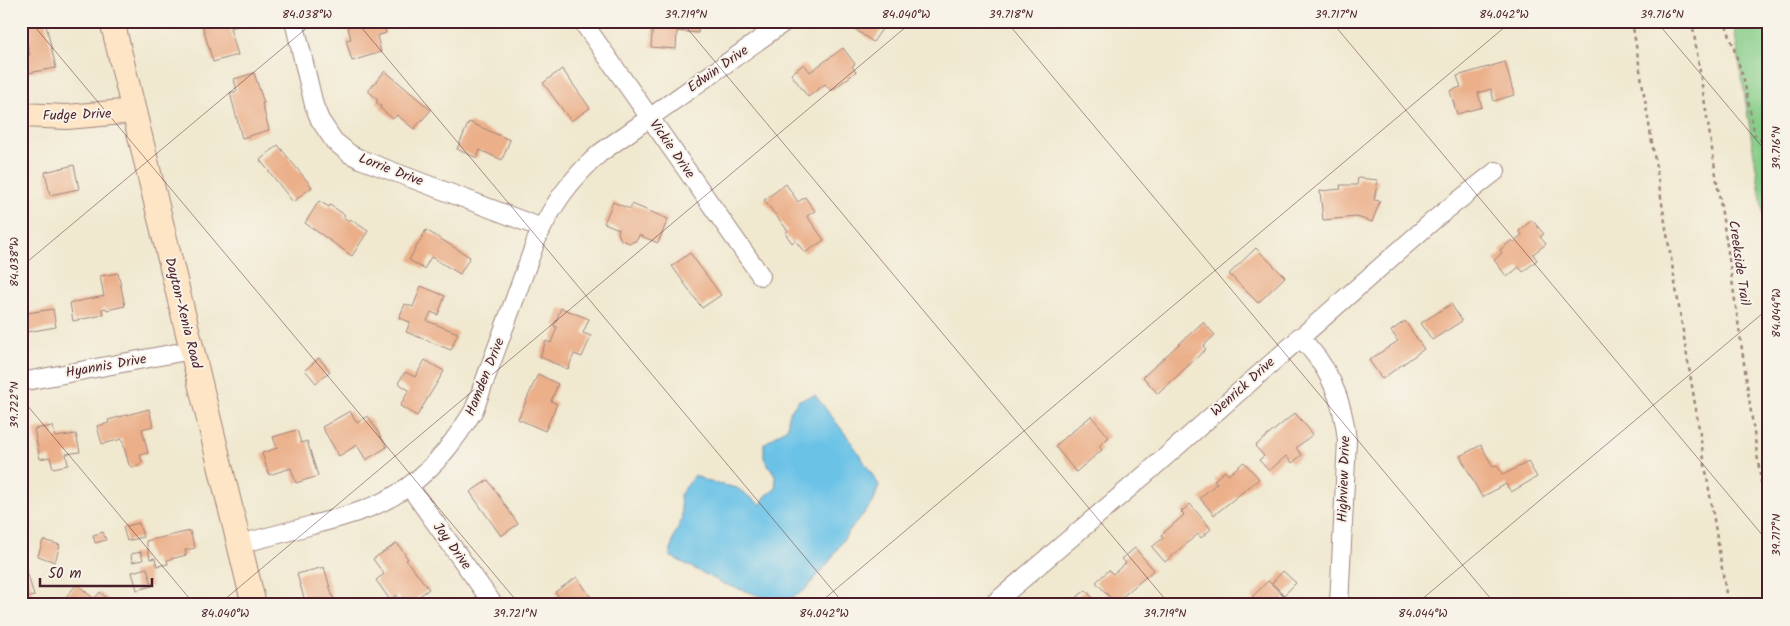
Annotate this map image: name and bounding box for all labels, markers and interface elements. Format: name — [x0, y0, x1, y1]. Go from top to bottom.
text: 84.038°W — [282, 5, 332, 24]
text: 39.719°N — [665, 5, 707, 24]
text: 84.040°W — [882, 5, 930, 24]
text: 39.718°N — [989, 5, 1033, 24]
text: 39.717°N — [1315, 5, 1357, 24]
text: 84.042°W — [1479, 5, 1529, 24]
text: 39.716°N — [1640, 5, 1684, 24]
street label: Edwin Drive — [683, 39, 754, 98]
street label: Fudge Drive — [42, 103, 112, 127]
street label: Vickie Drive — [643, 115, 701, 184]
text: 39.716°N — [1767, 126, 1786, 170]
street label: Lorrie Drive — [355, 148, 427, 193]
street label: Creekside Trail — [1722, 219, 1756, 308]
text: 84.038°W — [5, 237, 24, 287]
street label: Dayton-Xenia Road — [159, 255, 208, 372]
text: 84.044°W — [1767, 288, 1786, 338]
street label: Hamden Drive — [459, 334, 511, 419]
street label: Hyannis Drive — [64, 348, 149, 384]
street label: Wenrick Drive — [1206, 351, 1281, 422]
text: 39.722°N — [5, 381, 24, 429]
street label: Highview Drive — [1331, 435, 1357, 523]
text: 39.717°N — [1767, 514, 1786, 556]
street label: Joy Drive — [427, 518, 477, 575]
scale bar — [40, 556, 152, 588]
text: 50 m — [48, 562, 82, 586]
text: 84.040°W — [201, 604, 249, 623]
text: 39.721°N — [493, 604, 537, 623]
text: 84.042°W — [799, 604, 849, 623]
text: 39.719°N — [1144, 604, 1186, 623]
text: 84.044°W — [1398, 604, 1448, 623]

